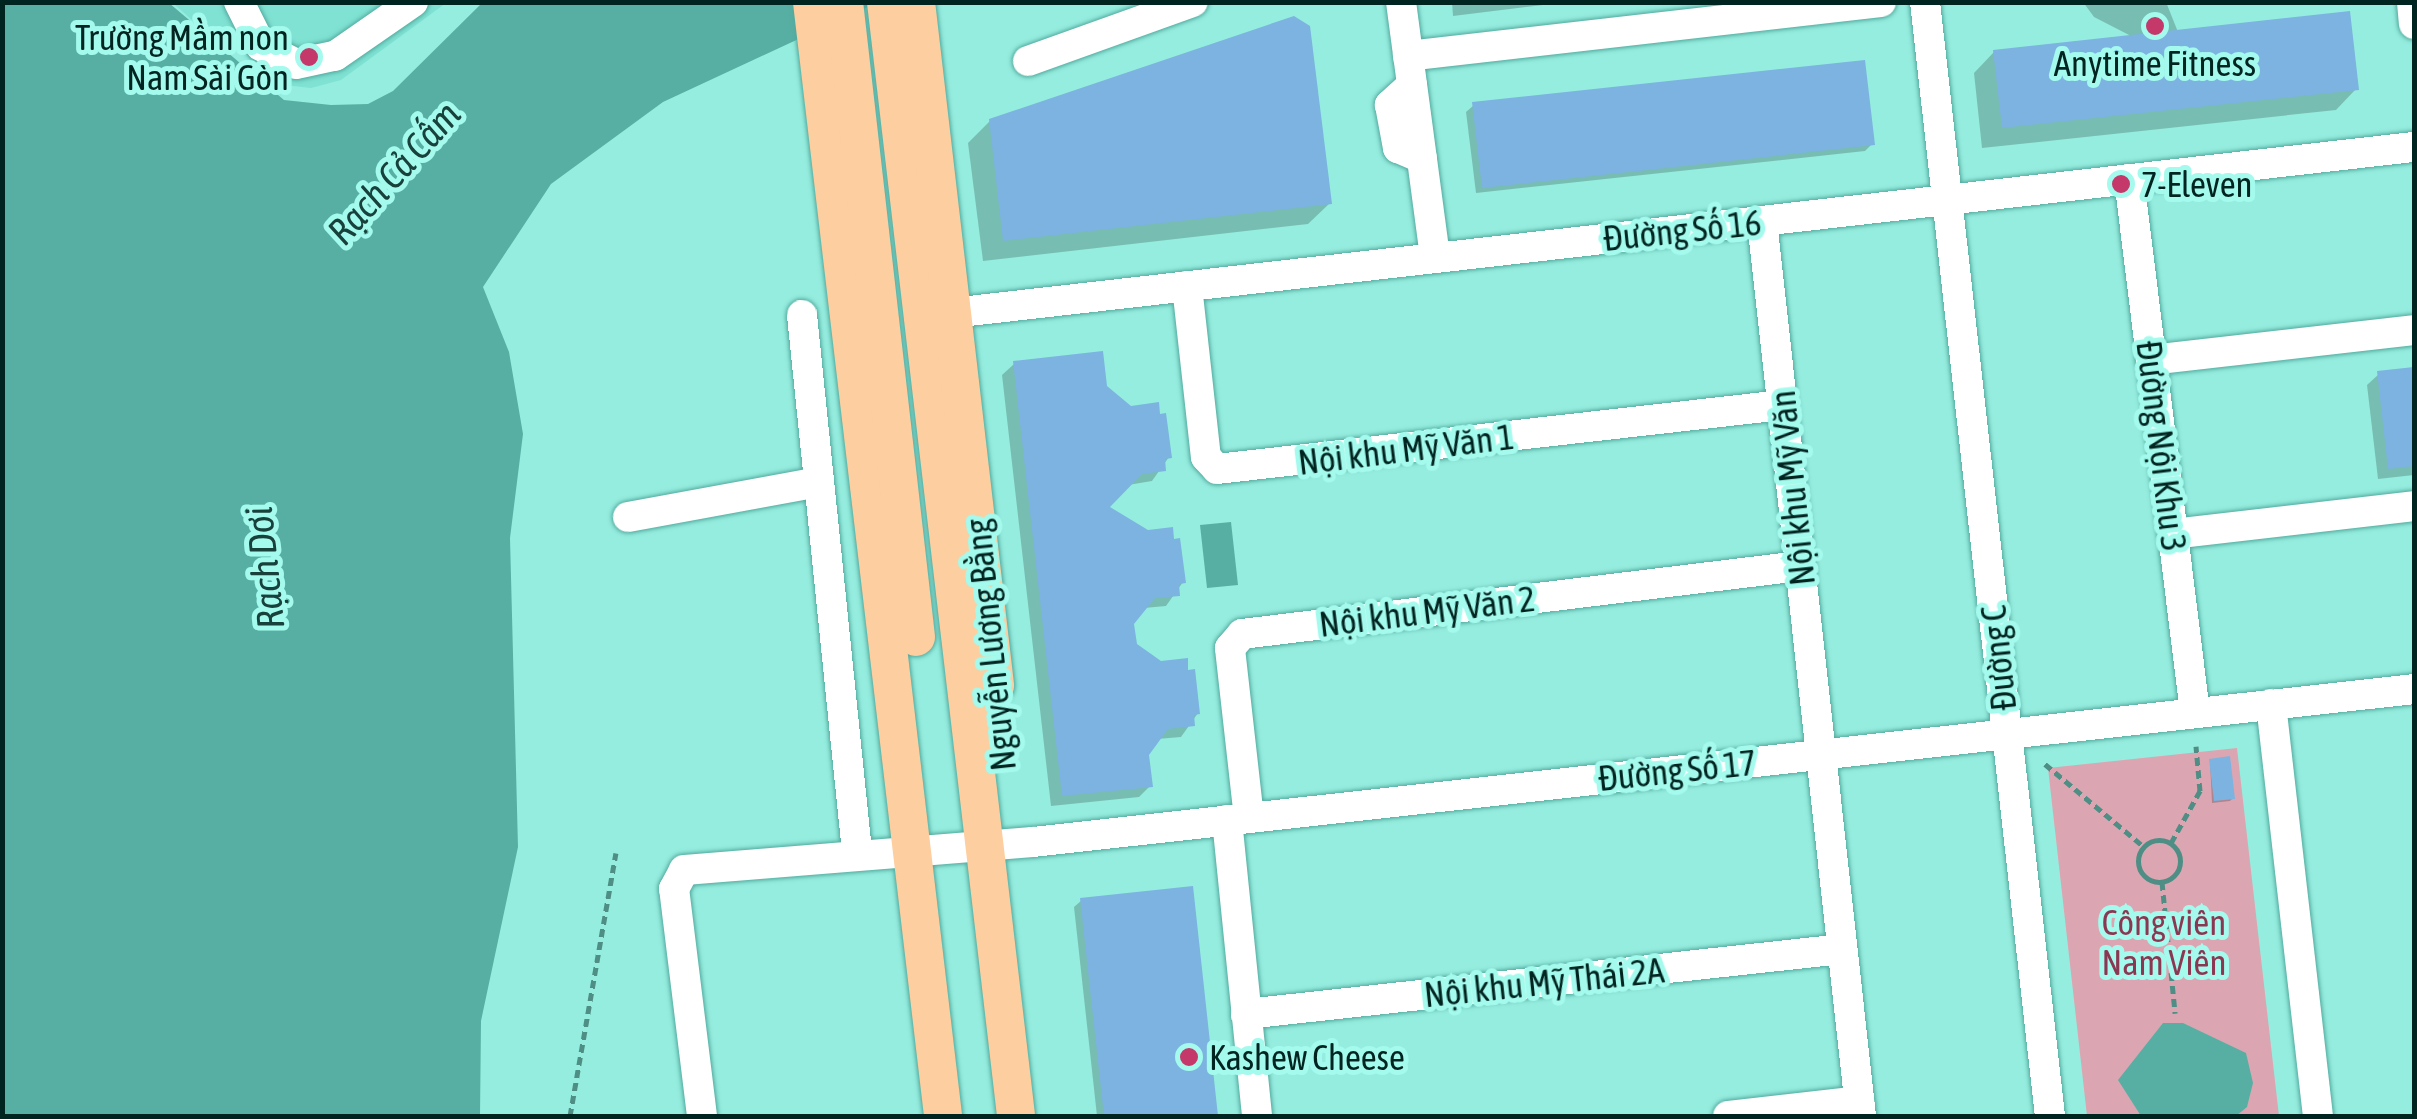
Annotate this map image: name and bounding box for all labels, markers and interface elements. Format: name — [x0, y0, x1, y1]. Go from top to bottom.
marker: Anytime Fitness — [2144, 15, 2166, 37]
place label: Trường Mầm non Nam Sài Gòn — [75, 16, 289, 98]
place label: Anytime Fitness — [2054, 42, 2256, 84]
marker: Trường Mầm non Nam Sài Gòn — [298, 46, 320, 68]
water label: Rạch Cả Cấm — [318, 92, 470, 254]
place label: 7-Eleven — [2141, 163, 2253, 205]
marker: 7-Eleven — [2110, 173, 2132, 195]
street label: Đường Số 16 — [1601, 201, 1763, 259]
street label: Đường Nội Khu 3 — [2128, 338, 2196, 554]
street label: Nội khu Mỹ Văn — [1761, 388, 1823, 588]
street label: Nội khu Mỹ Văn 1 — [1296, 415, 1516, 483]
water label: Rạch Dơi — [236, 505, 294, 631]
street label: Nguyễn Lương Bằng — [956, 517, 1024, 773]
street label: Nội khu Mỹ Văn 2 — [1317, 577, 1537, 645]
street label: Đường C — [1972, 603, 2024, 713]
street label: Đường Số 17 — [1596, 741, 1758, 799]
park label: Công viên Nam Viên — [2102, 901, 2226, 983]
street label: Nội khu Mỹ Thái 2A — [1422, 949, 1666, 1015]
place label: Kashew Cheese — [1209, 1036, 1405, 1078]
marker: Kashew Cheese — [1178, 1046, 1200, 1068]

